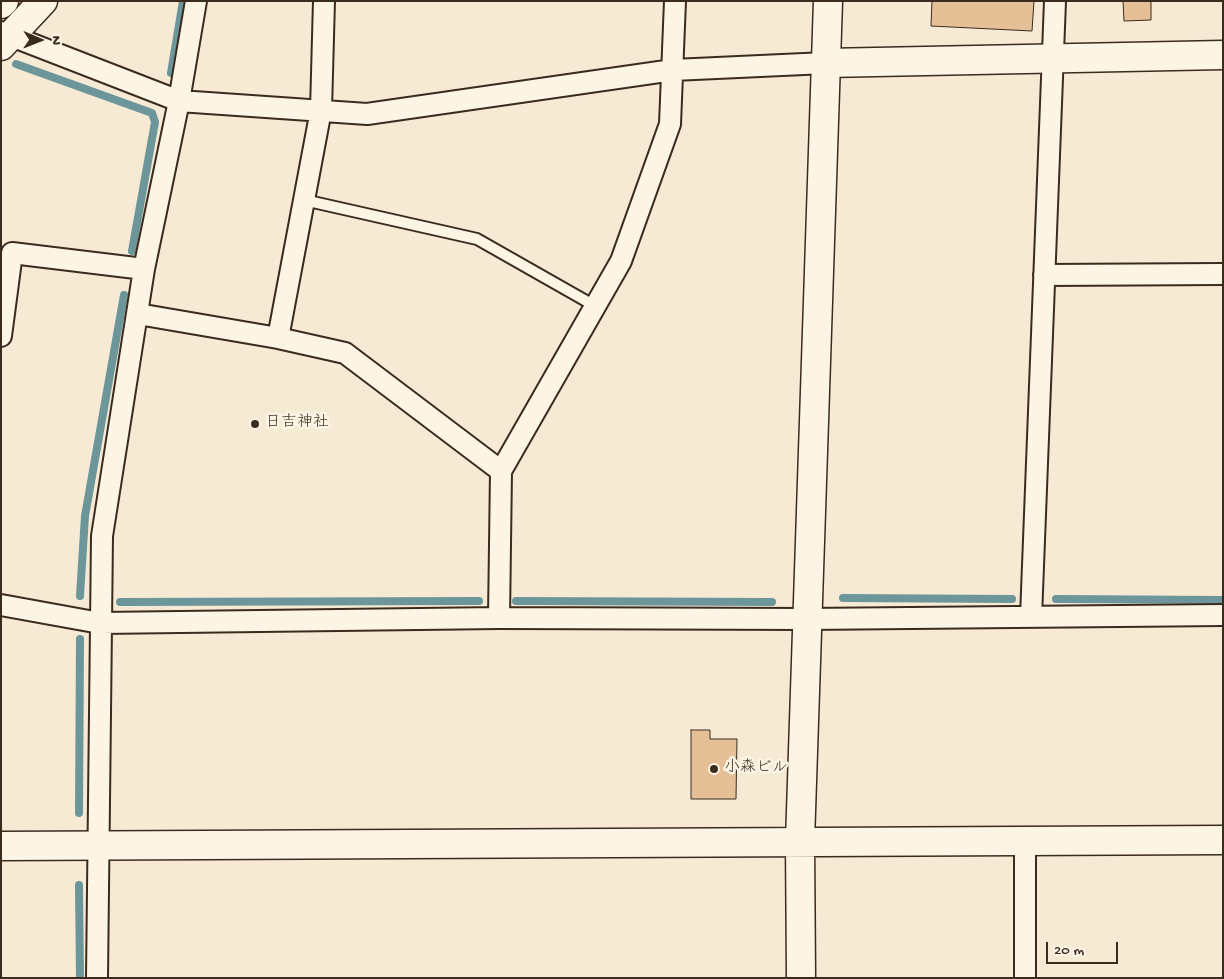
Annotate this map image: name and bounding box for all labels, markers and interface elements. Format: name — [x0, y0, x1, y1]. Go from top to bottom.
north arrow — [15, 15, 65, 65]
text: N — [47, 36, 64, 45]
place label: 日吉神社 — [265, 414, 329, 434]
marker: 日吉神社 — [249, 418, 261, 430]
place label: 小森ビル — [724, 759, 788, 779]
marker: 小森ビル — [708, 763, 720, 775]
scale bar — [1049, 932, 1122, 964]
text: 20 m — [1054, 942, 1084, 960]

